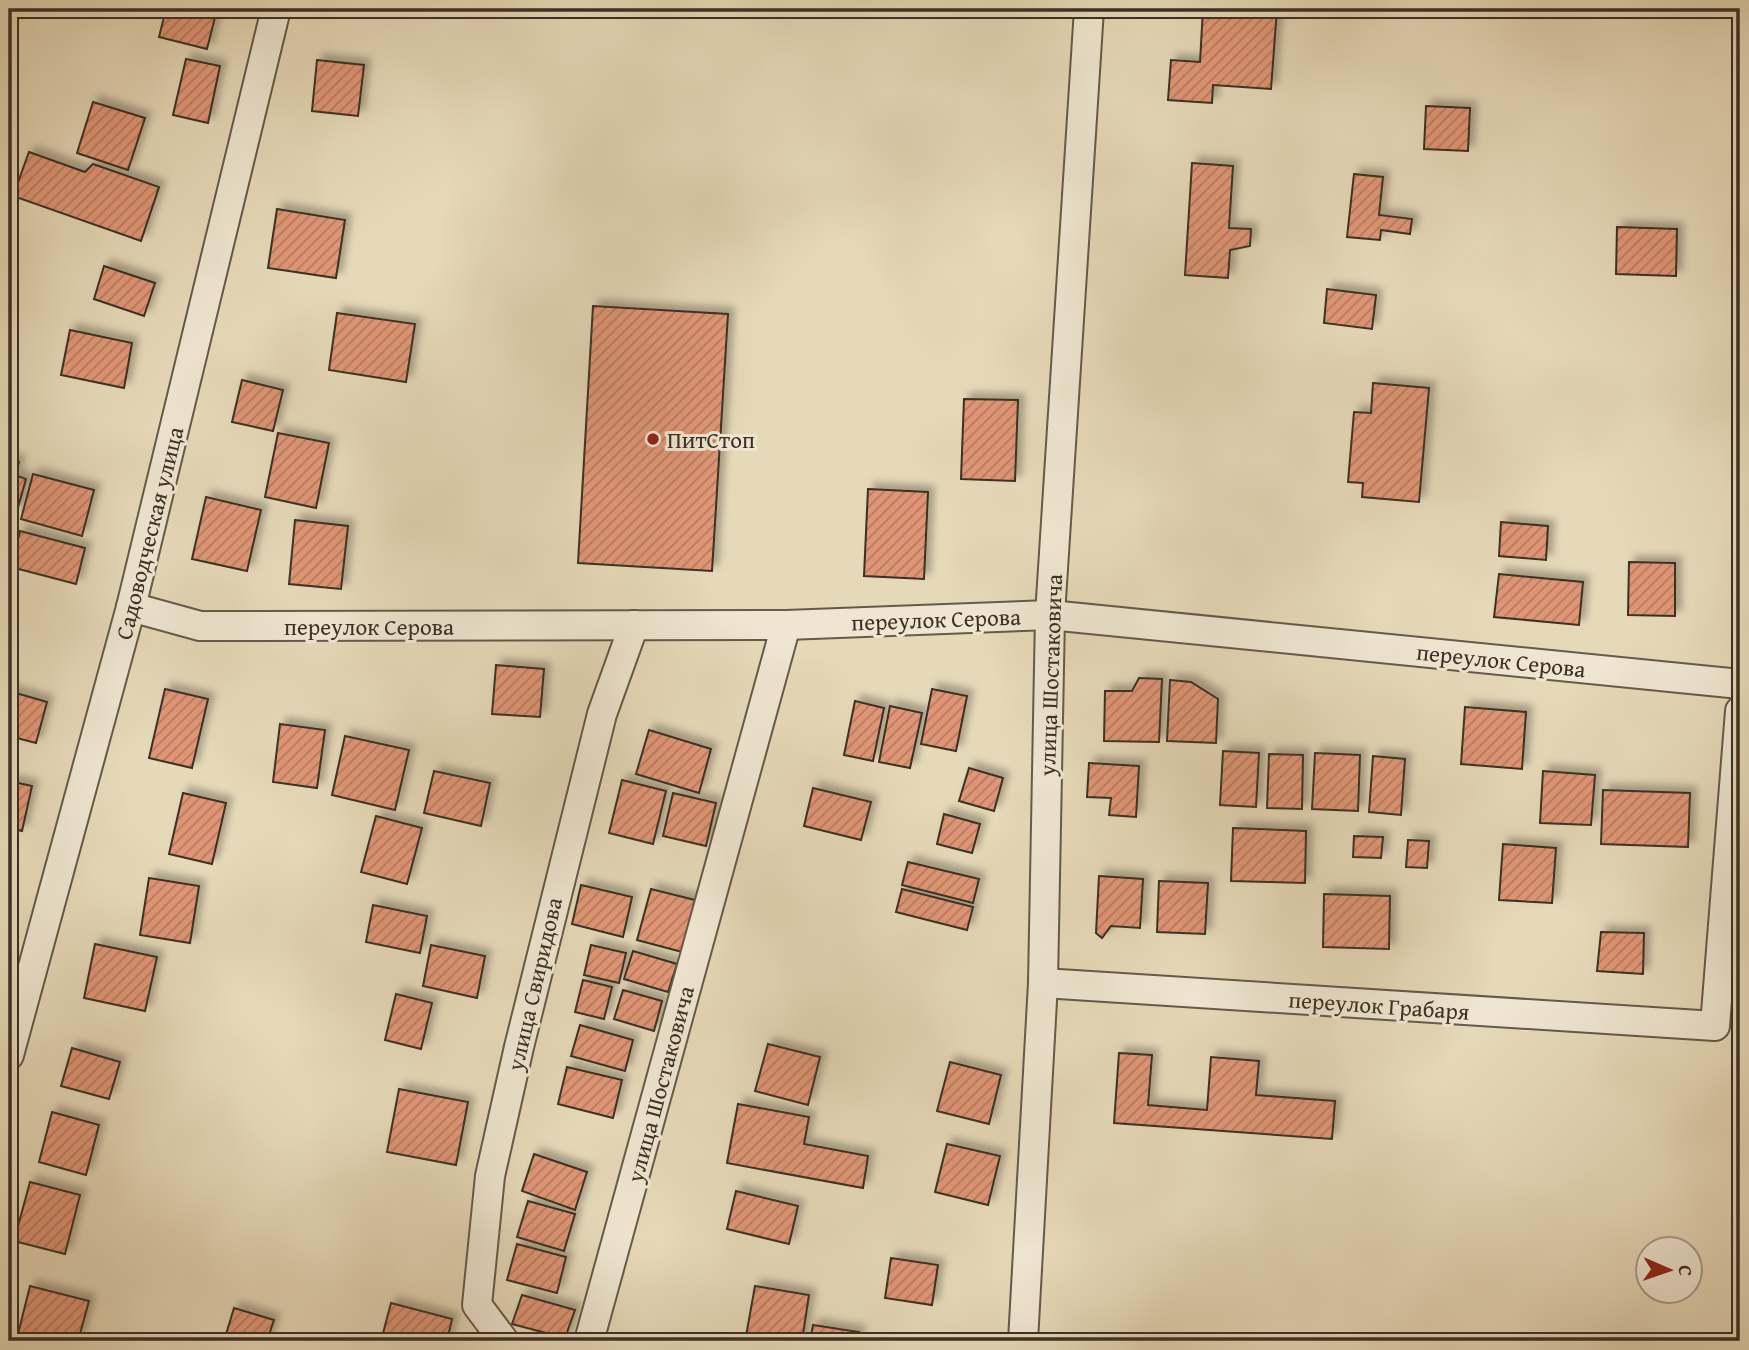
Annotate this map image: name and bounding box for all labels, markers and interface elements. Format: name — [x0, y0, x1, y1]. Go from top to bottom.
street label: Садоводческая улица — [107, 423, 191, 643]
place label: ПитСтоп — [667, 423, 755, 456]
marker: ПитСтоп — [645, 431, 661, 447]
street label: улица Шостаковича — [1030, 573, 1070, 778]
street label: переулок Серова — [851, 600, 1021, 638]
street label: переулок Серова — [284, 610, 454, 643]
street label: переулок Серова — [1415, 635, 1587, 685]
street label: улица Свиридова — [498, 894, 570, 1075]
street label: улица Шостаковича — [618, 982, 702, 1187]
street label: переулок Грабаря — [1287, 982, 1471, 1028]
north arrow — [1634, 1234, 1704, 1304]
text: С — [1672, 1265, 1700, 1277]

